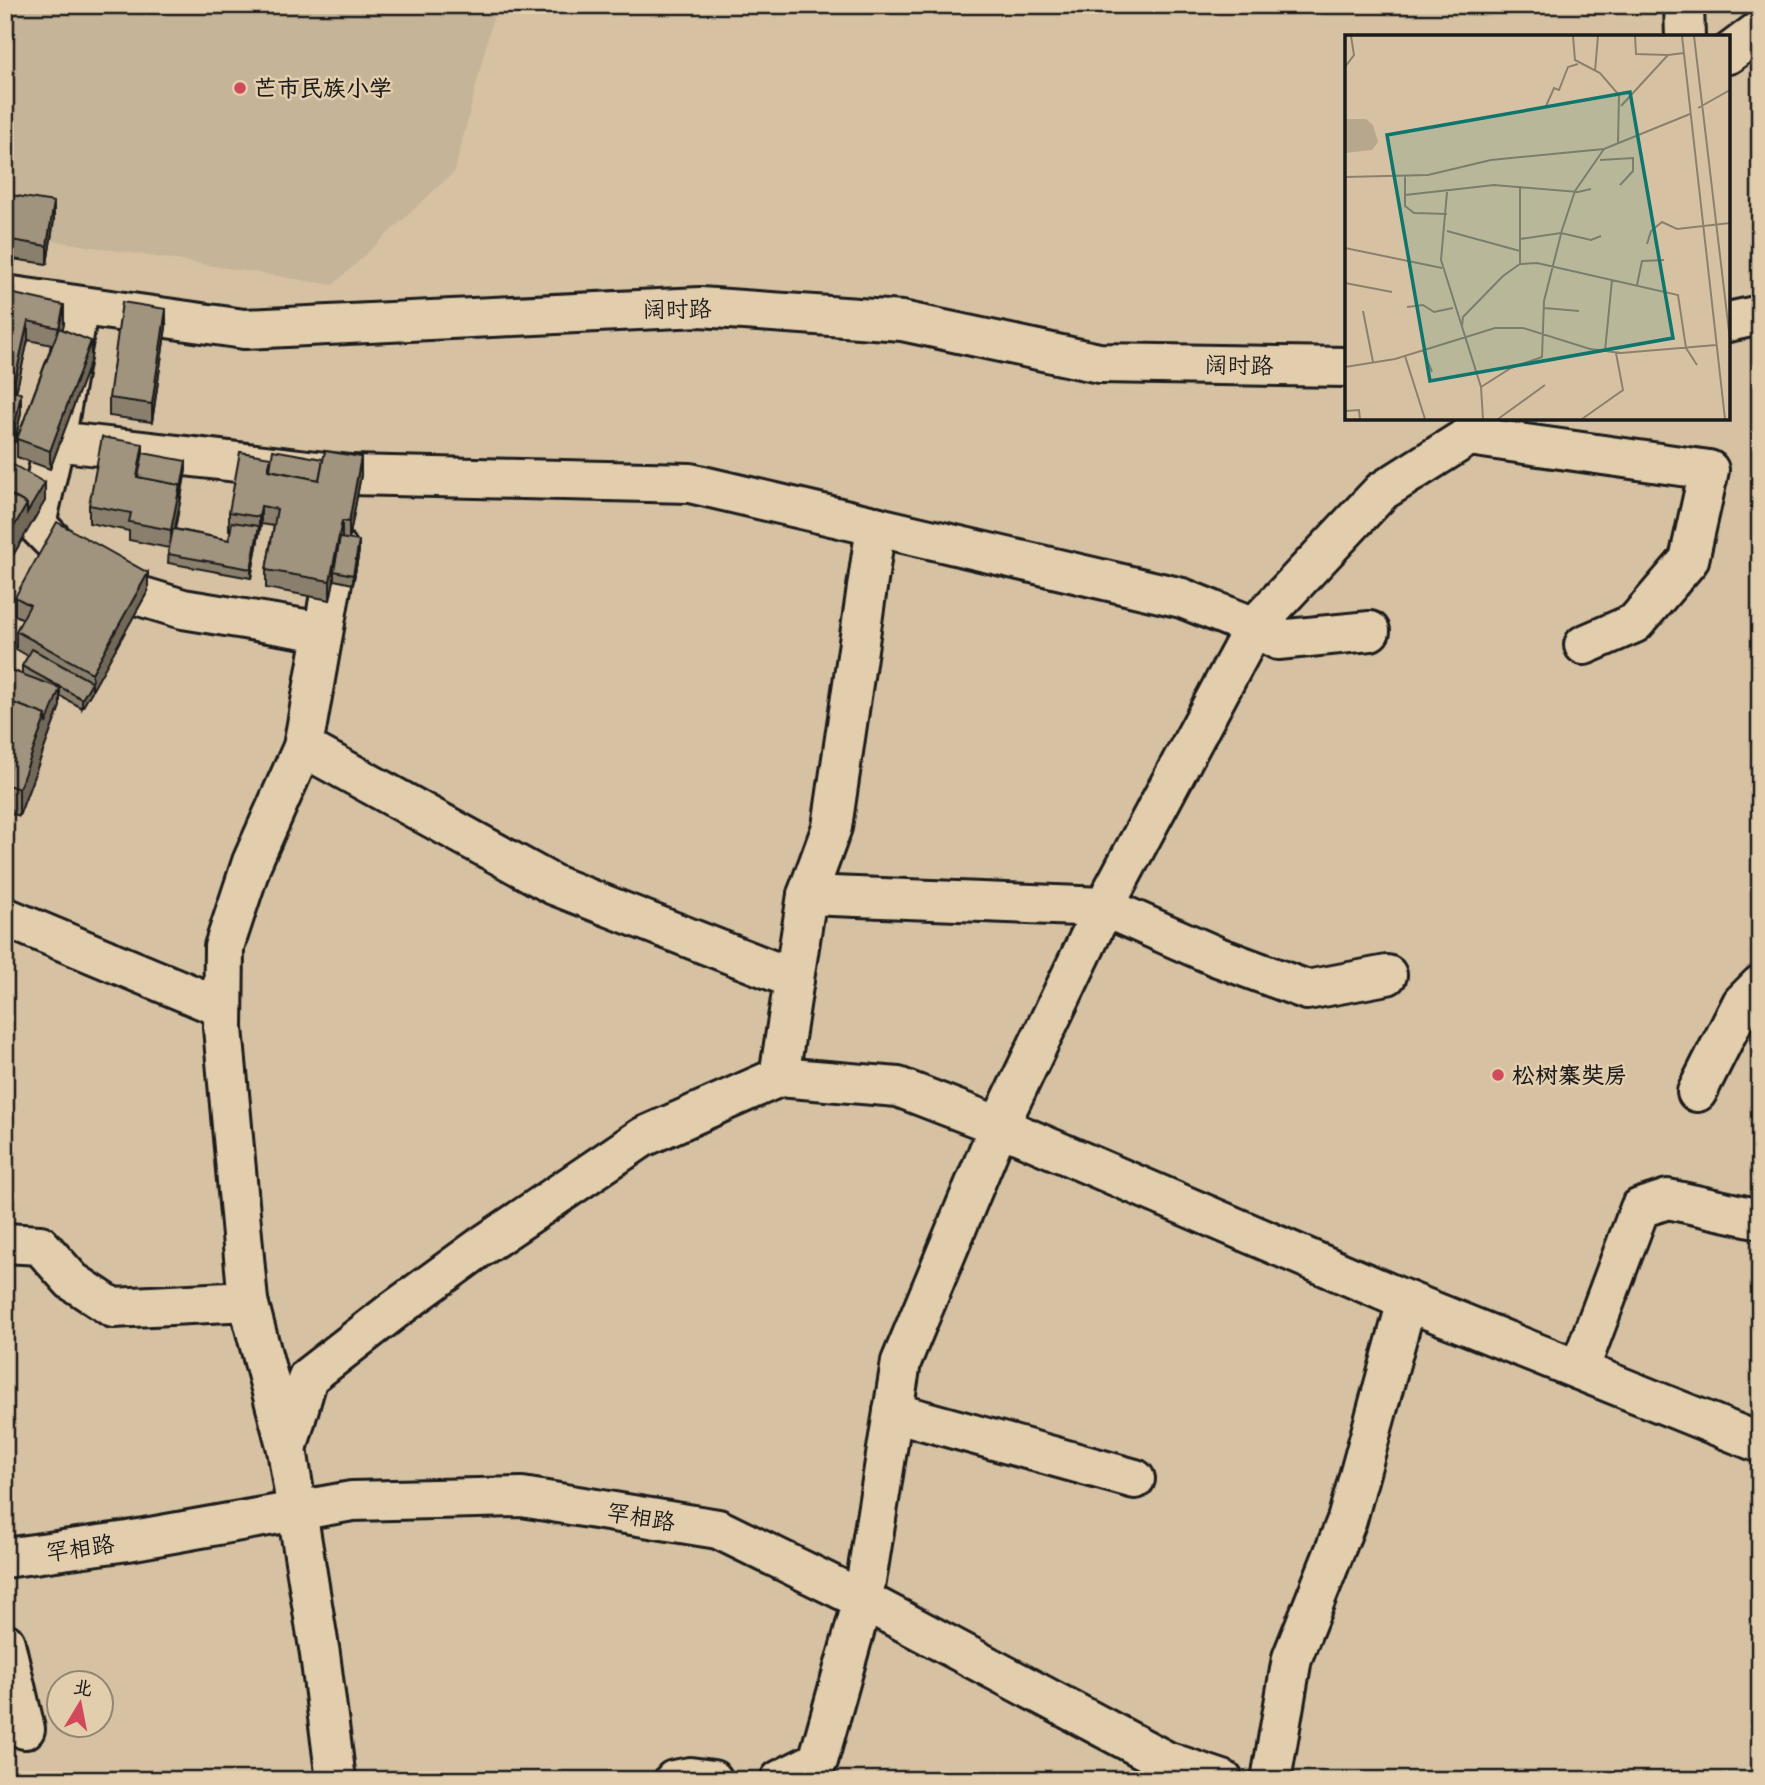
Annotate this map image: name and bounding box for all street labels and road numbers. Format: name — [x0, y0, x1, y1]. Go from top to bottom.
street label: 阔时路 — [642, 295, 712, 330]
street label: 阔时路 — [1204, 351, 1274, 386]
street label: 罕相路 — [604, 1499, 677, 1542]
street label: 罕相路 — [44, 1530, 117, 1573]

